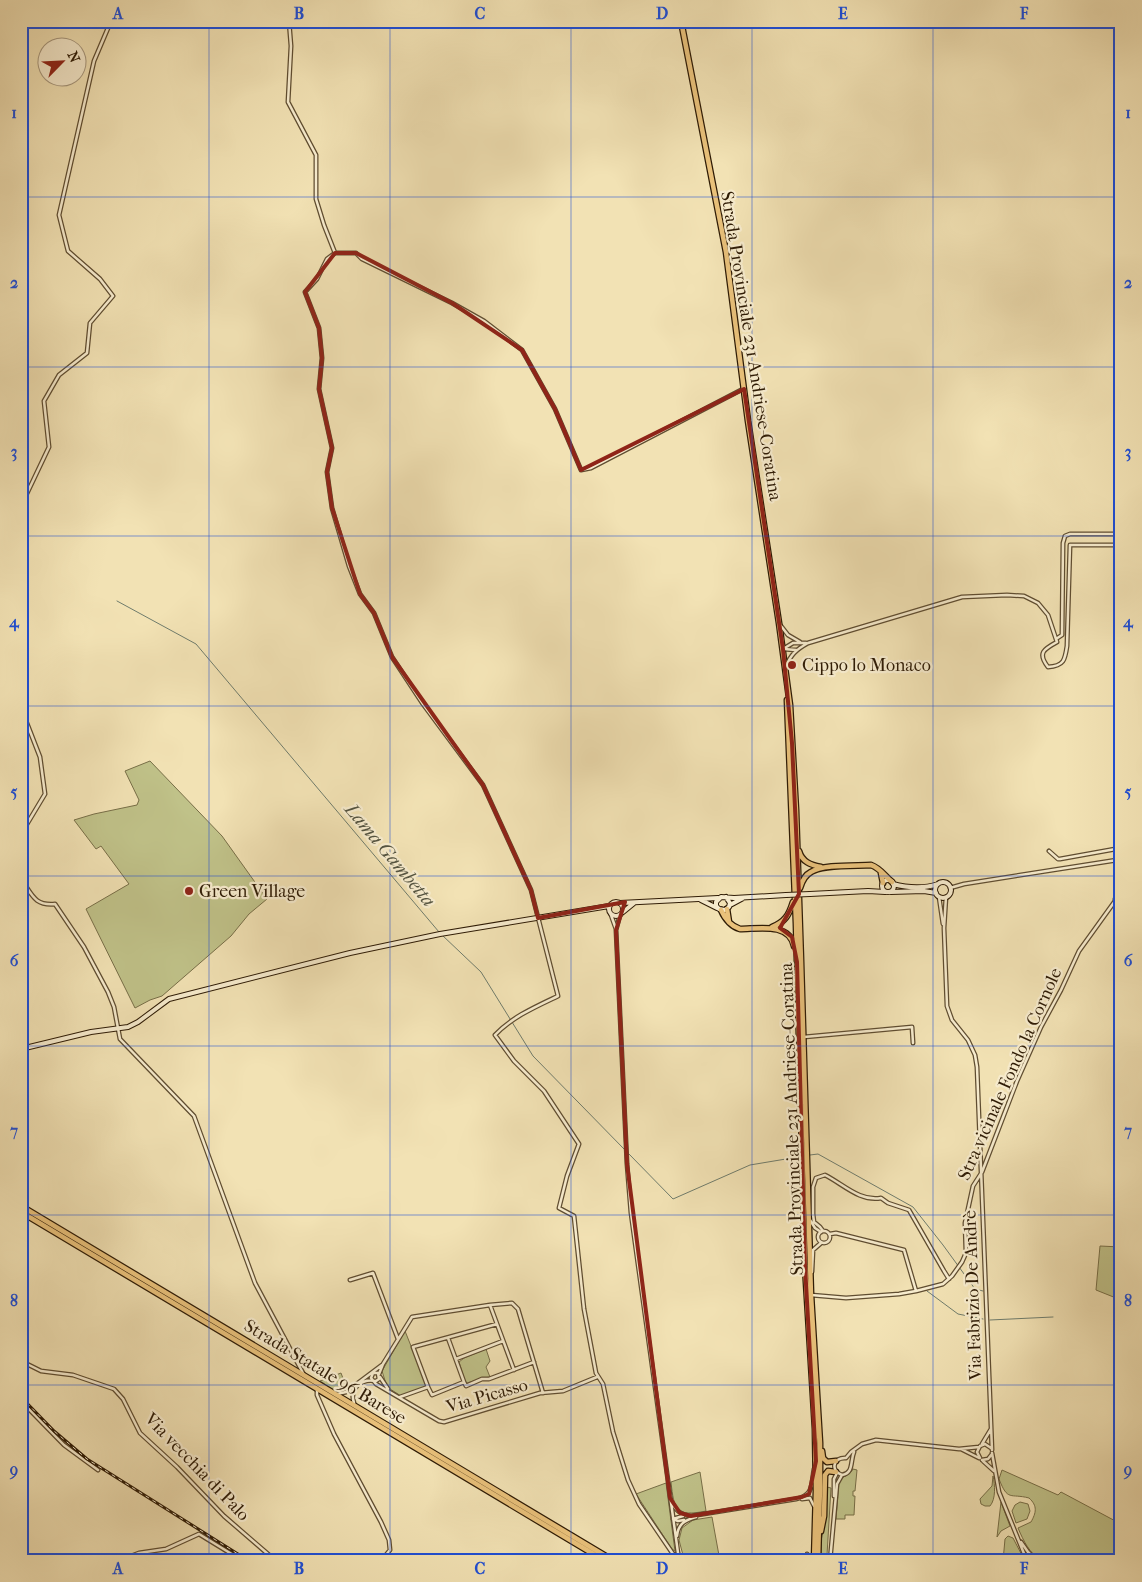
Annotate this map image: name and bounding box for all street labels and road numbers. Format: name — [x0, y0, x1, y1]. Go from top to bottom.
street label: Strada Provinciale 231 Andriese-Coratina — [716, 190, 786, 503]
street label: Strada Provinciale 231 Andriese-Coratina — [776, 962, 808, 1276]
street label: Stra vicinale Fondo la Cornole — [954, 964, 1066, 1183]
street label: Via Fabrizio De Andrè — [960, 1209, 986, 1381]
street label: Strada Statale 96 Barese — [240, 1315, 410, 1429]
street label: Via Picasso — [443, 1374, 530, 1418]
street label: Via vecchia di Palo — [139, 1408, 254, 1525]

